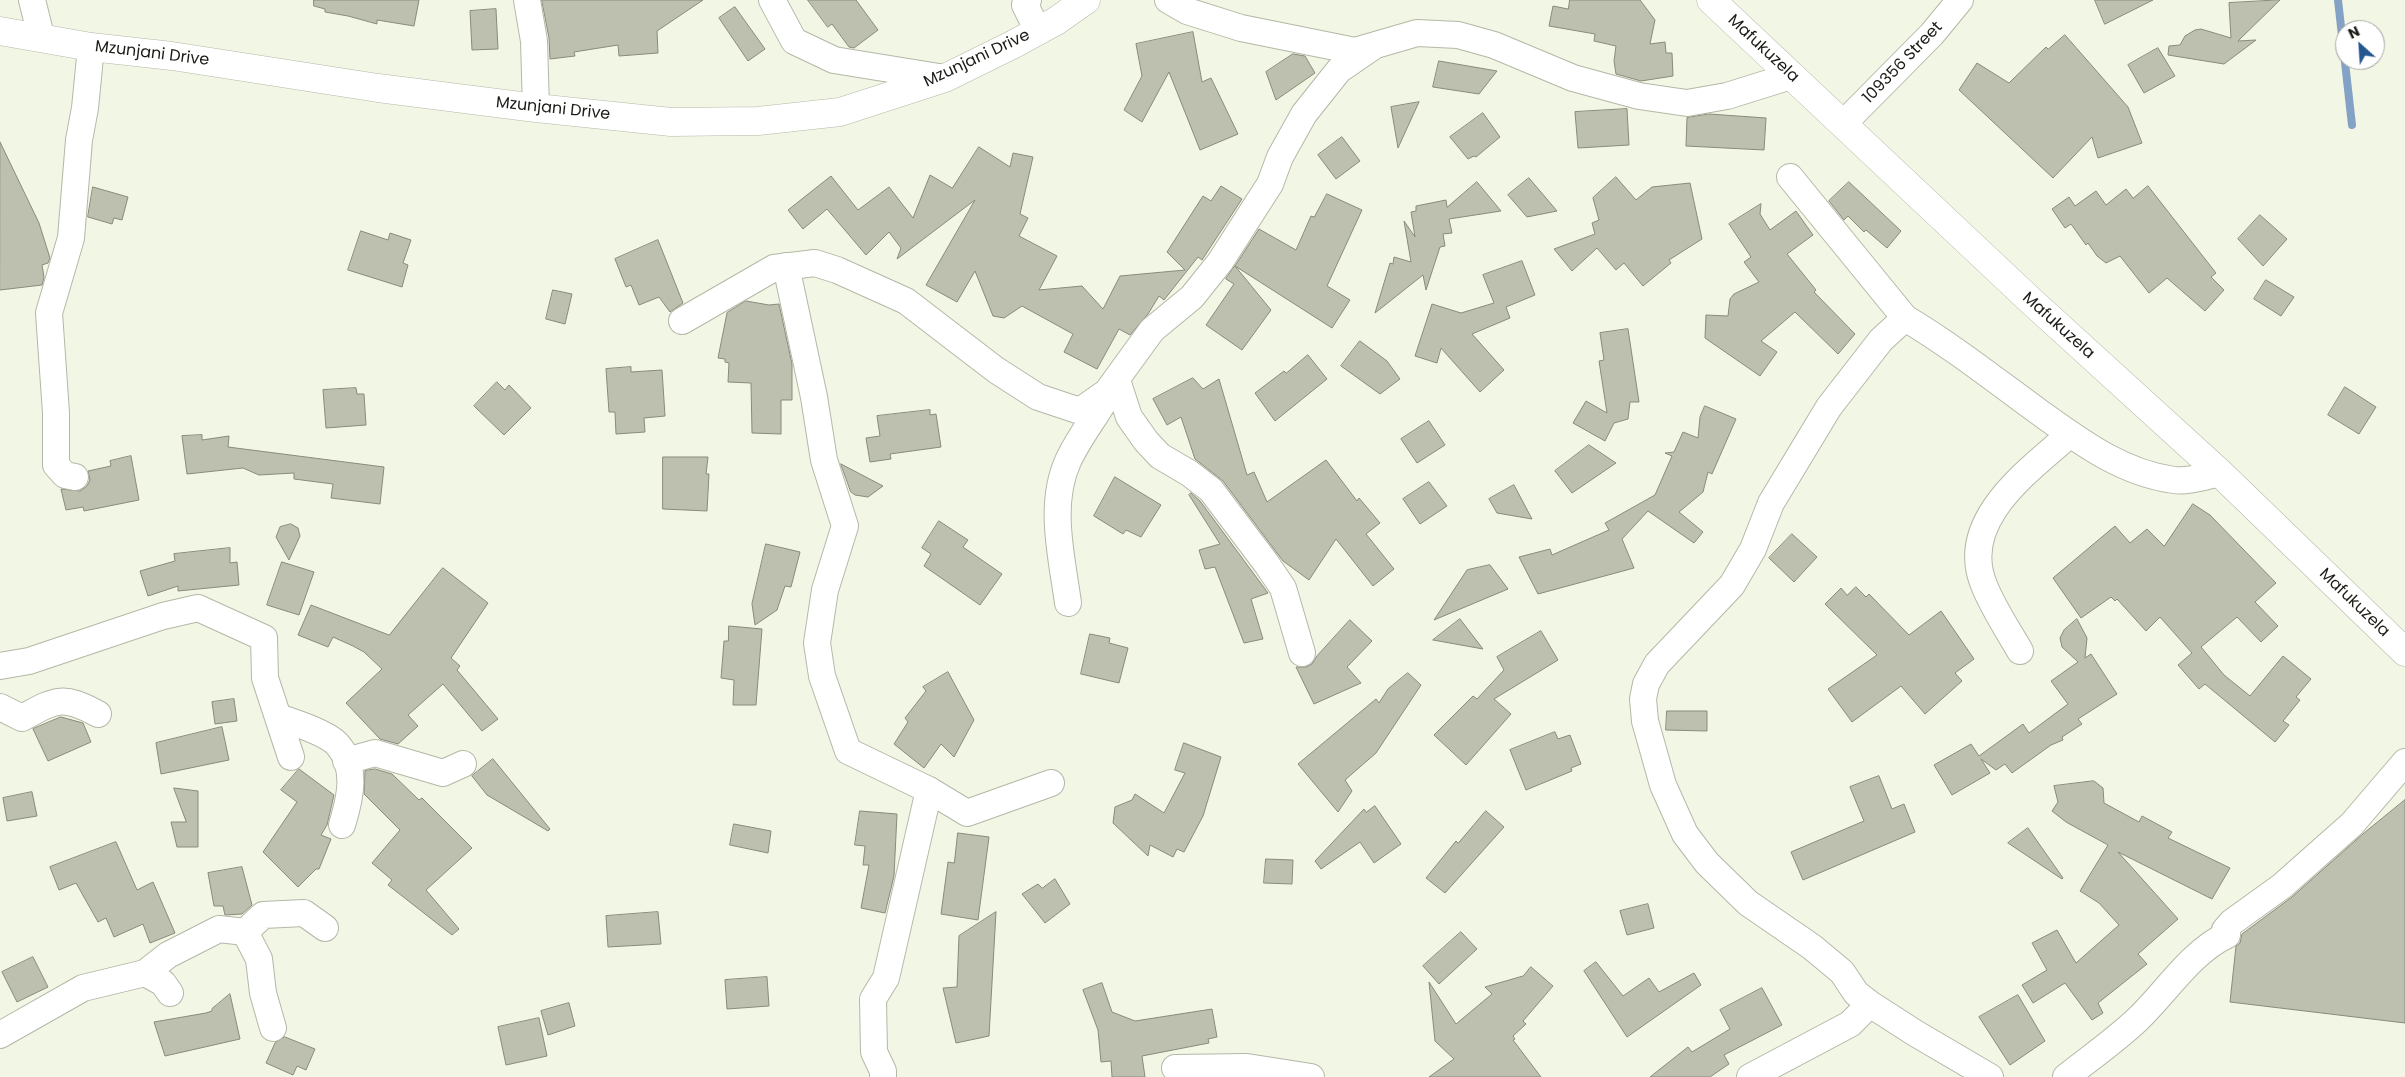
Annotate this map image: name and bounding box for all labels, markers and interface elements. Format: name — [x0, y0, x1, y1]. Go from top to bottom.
street label: Mafukuzela — [1723, 11, 1803, 87]
street label: 109356 Street — [1859, 18, 1947, 108]
north arrow — [2335, 20, 2385, 70]
text: N — [2345, 21, 2363, 44]
street label: Mzunjani Drive — [921, 26, 1033, 92]
street label: Mzunjani Drive — [94, 37, 210, 71]
street label: Mzunjani Drive — [495, 93, 611, 125]
street label: Mafukuzela — [2018, 289, 2098, 363]
street label: Mafukuzela — [2315, 565, 2393, 641]

